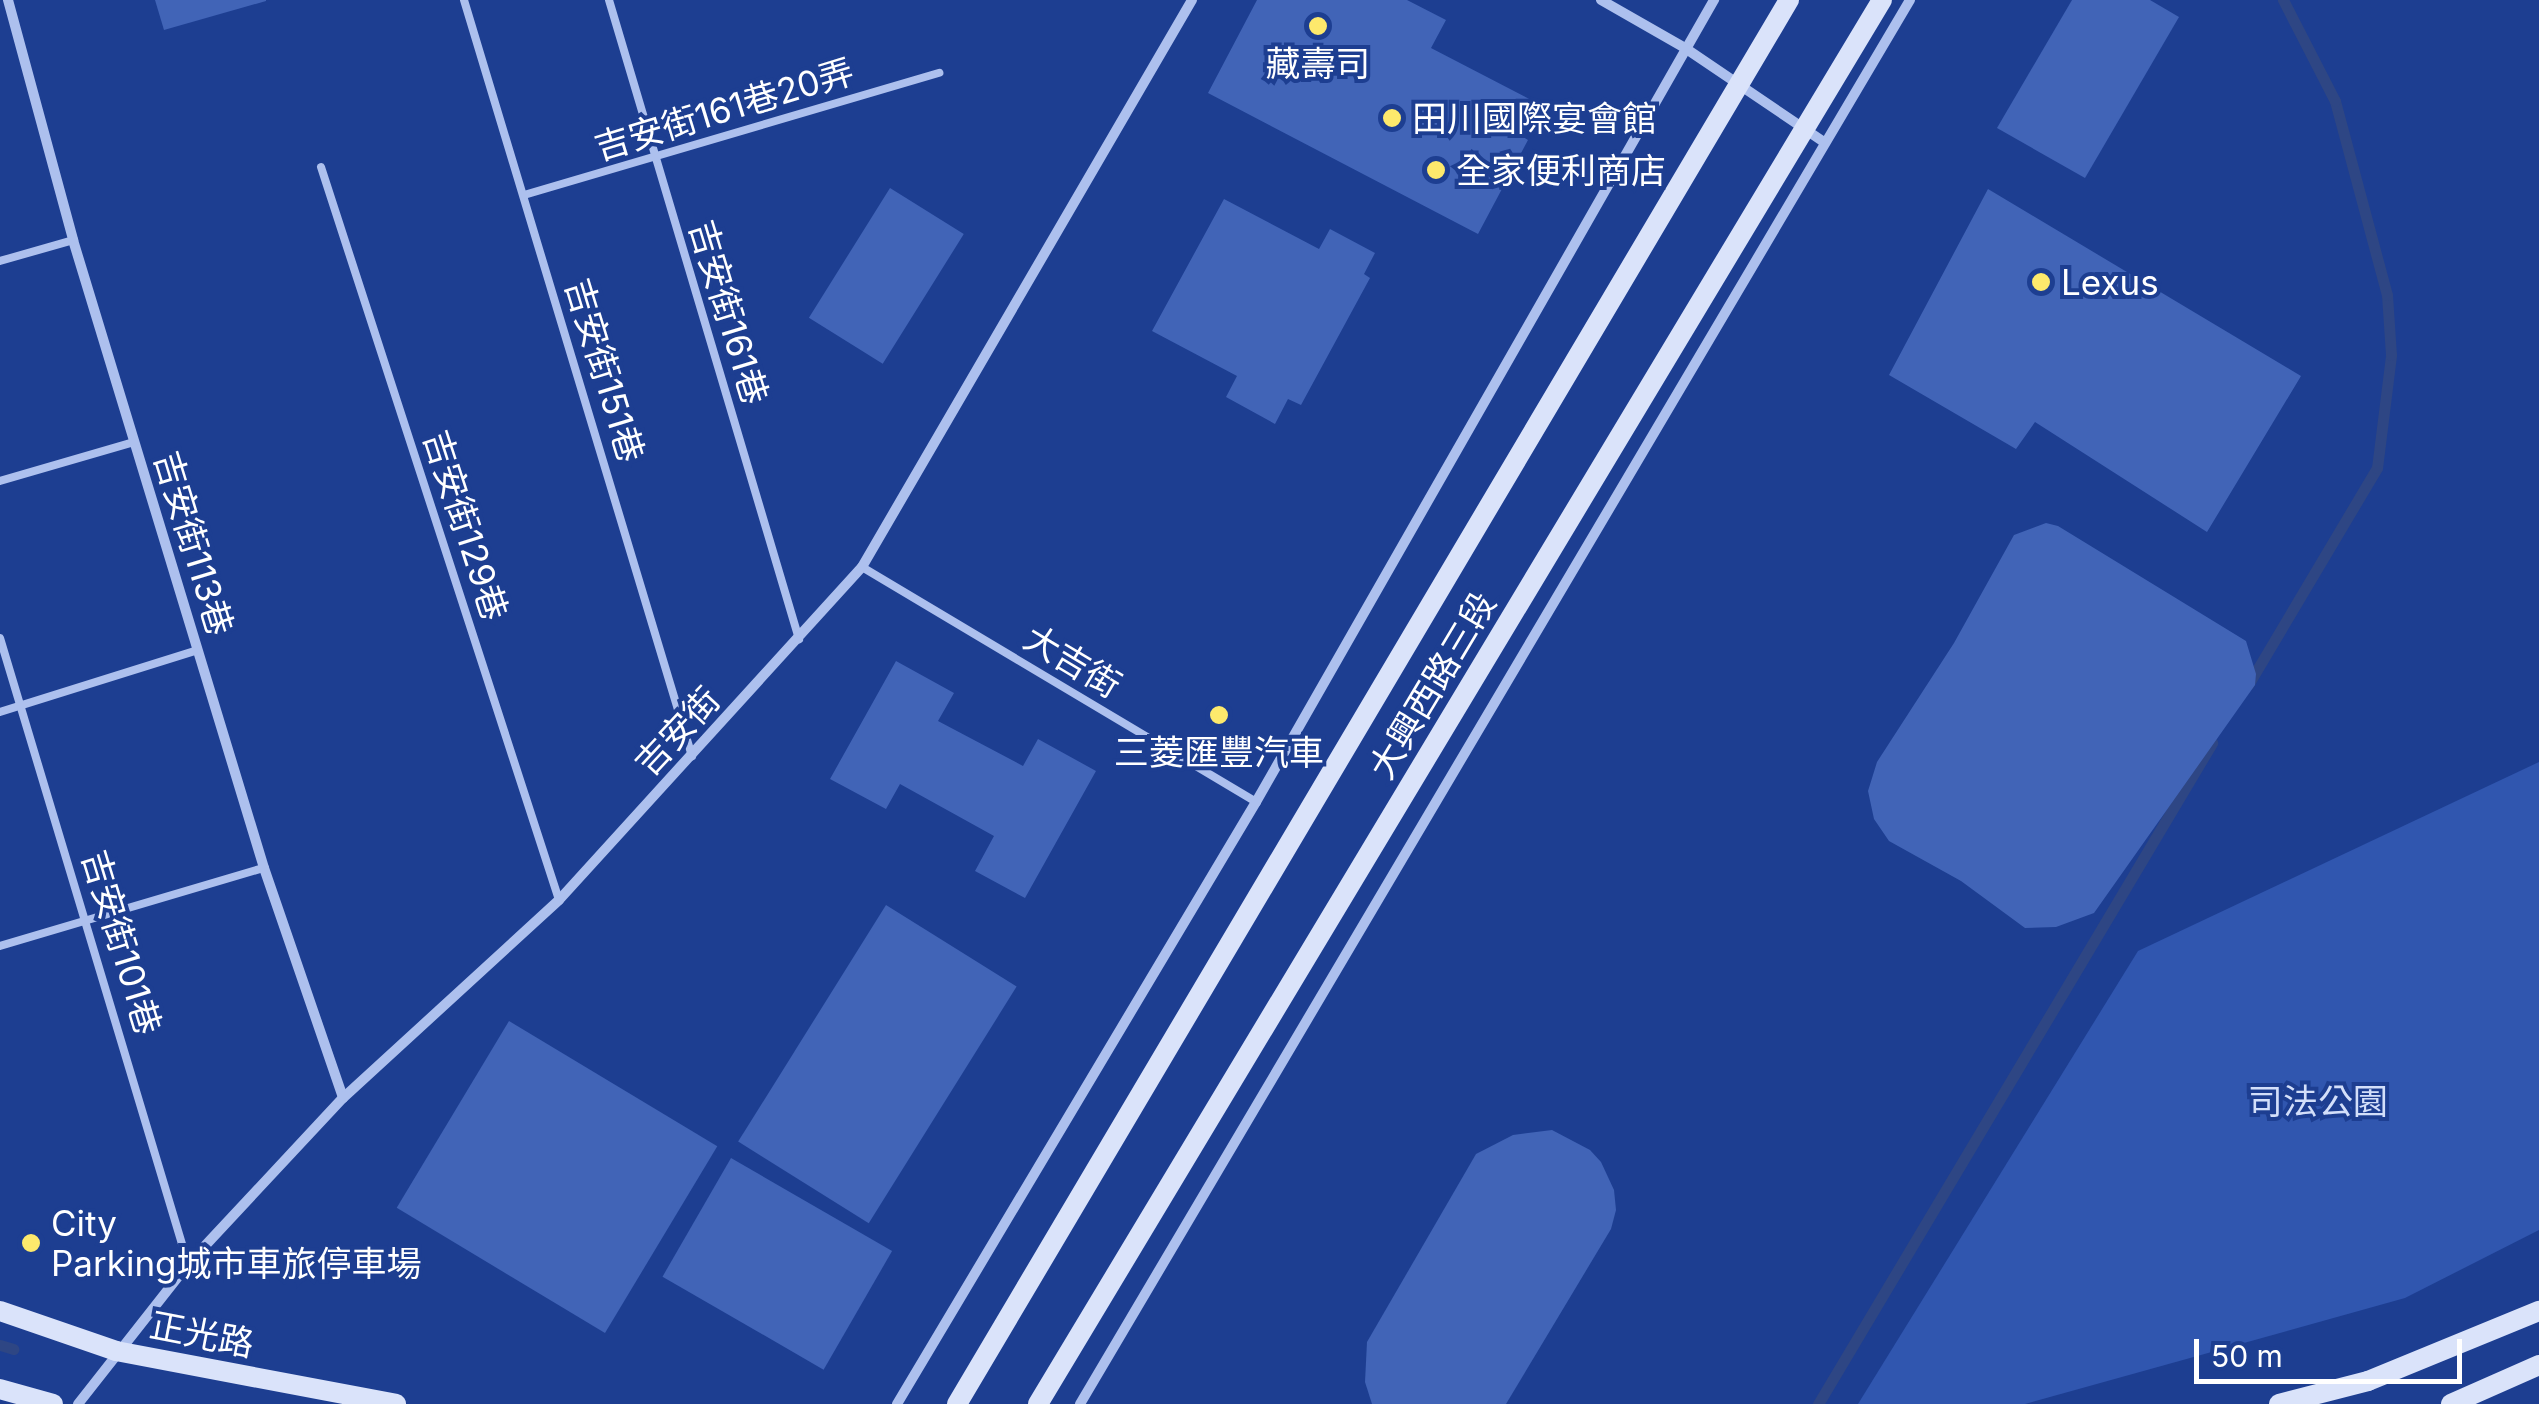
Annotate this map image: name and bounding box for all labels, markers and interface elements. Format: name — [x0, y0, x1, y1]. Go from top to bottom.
marker: 藏壽司 — [1307, 15, 1329, 37]
place label: 藏壽司 — [1266, 42, 1370, 84]
street label: 吉安街161巷20弄 — [589, 50, 859, 168]
place label: 田川國際宴會館 — [1412, 97, 1657, 139]
marker: 田川國際宴會館 — [1381, 107, 1403, 129]
place label: 全家便利商店 — [1456, 149, 1666, 191]
marker: 全家便利商店 — [1425, 159, 1447, 181]
street label: 吉安街161巷 — [681, 215, 777, 409]
place label: Lexus — [2061, 261, 2159, 303]
marker: Lexus — [2030, 271, 2052, 293]
street label: 吉安街151巷 — [557, 273, 653, 467]
street label: 吉安街129巷 — [416, 425, 516, 625]
street label: 吉安街113巷 — [146, 446, 242, 640]
street label: 大興西路三段 — [1360, 584, 1504, 786]
street label: 大吉街 — [1017, 616, 1129, 706]
street label: 吉安街 — [626, 678, 728, 784]
marker: 三菱匯豐汽車 — [1208, 704, 1230, 726]
place label: 三菱匯豐汽車 — [1114, 731, 1324, 773]
street label: 吉安街101巷 — [74, 845, 170, 1039]
park label: 司法公園 — [2248, 1080, 2388, 1122]
place label: City Parking城市車旅停車場 — [51, 1202, 422, 1284]
marker: City Parking城市車旅停車場 — [20, 1232, 42, 1254]
street label: 正光路 — [146, 1303, 258, 1365]
scale bar — [2199, 1319, 2466, 1381]
text: 50 m — [2211, 1338, 2283, 1374]

